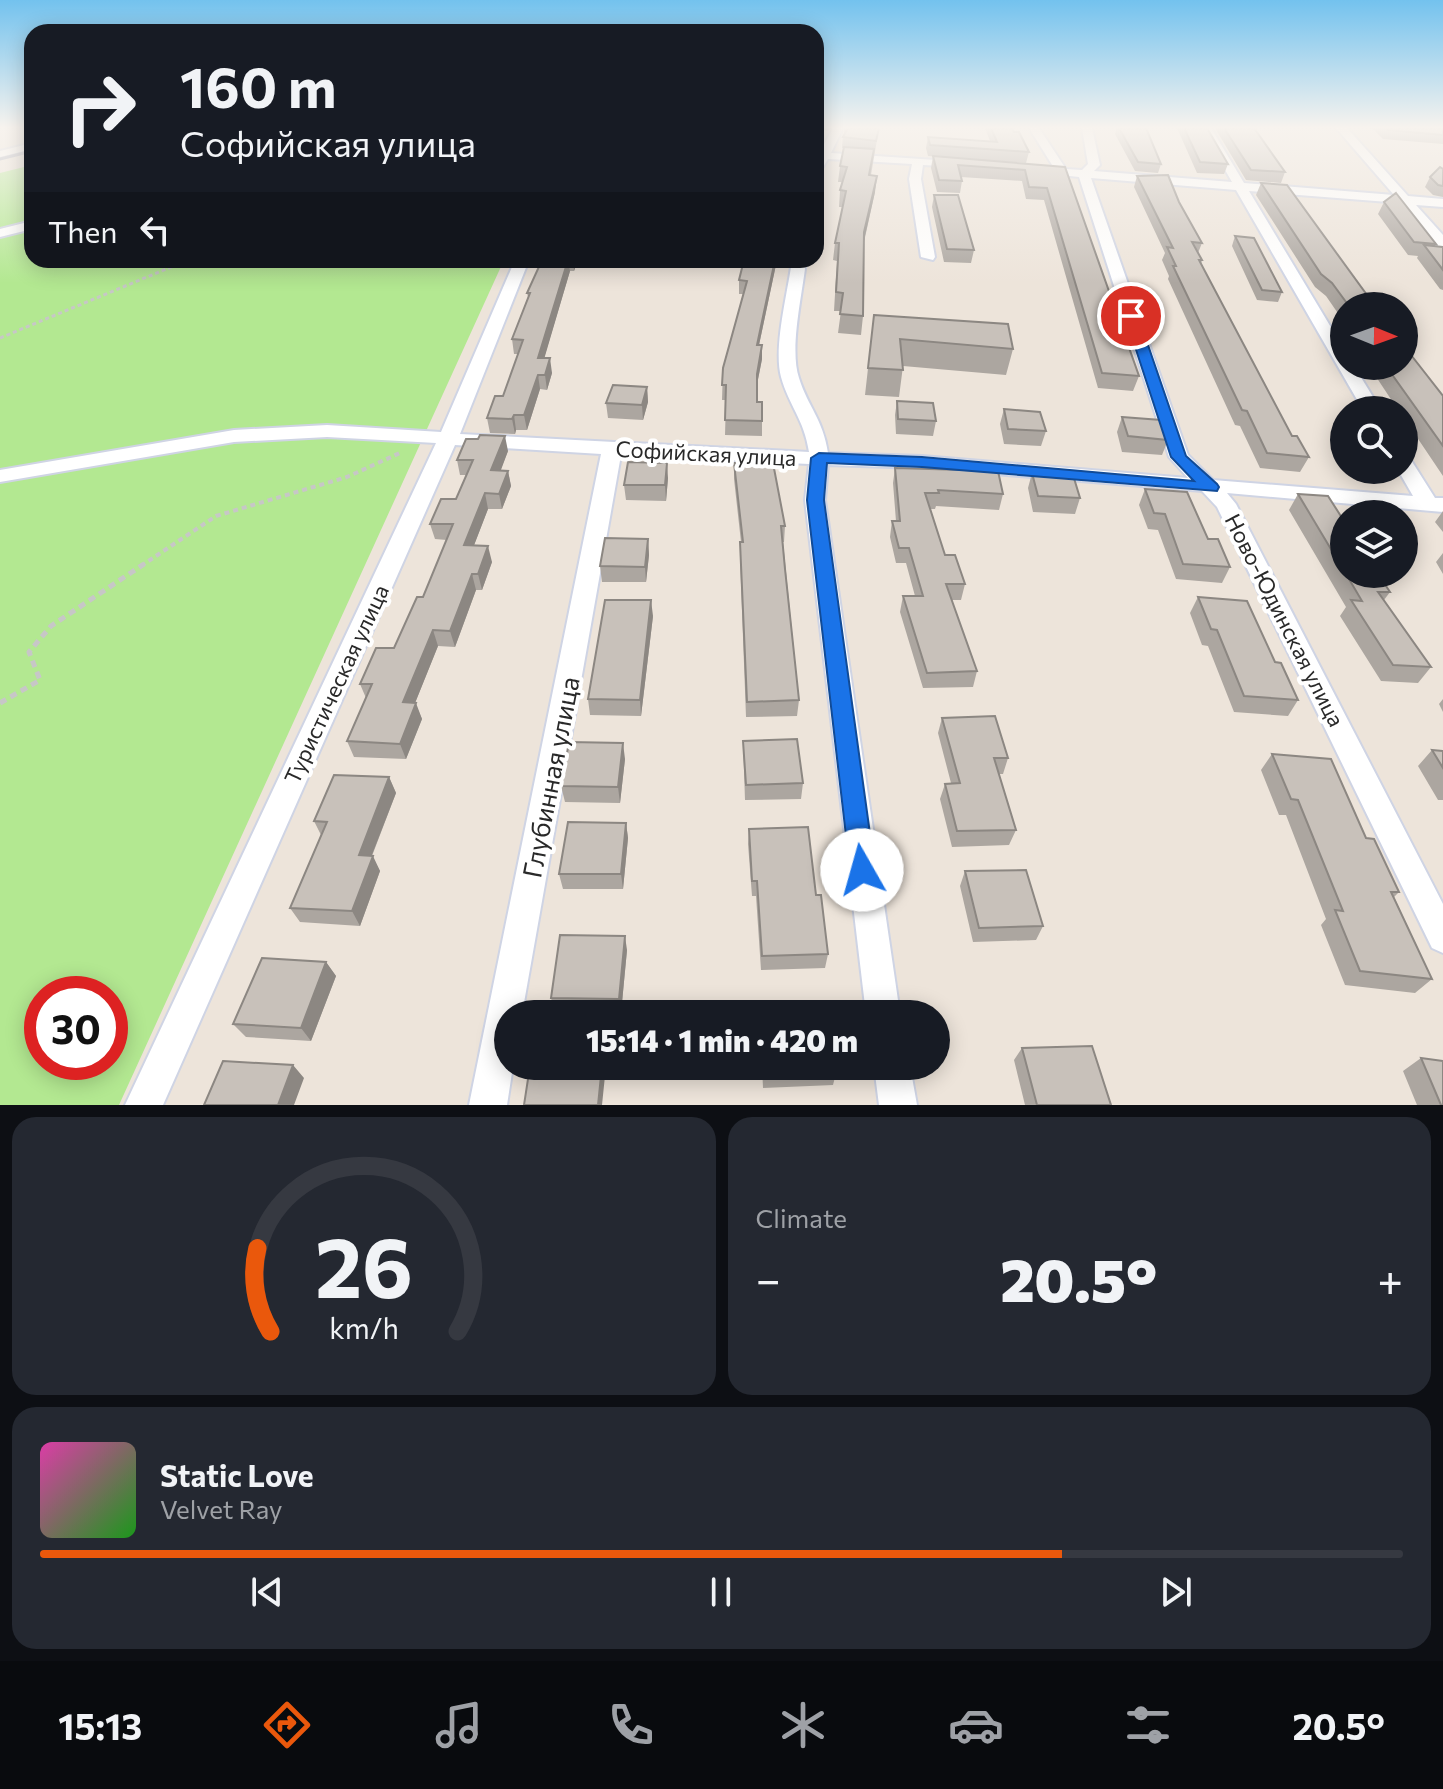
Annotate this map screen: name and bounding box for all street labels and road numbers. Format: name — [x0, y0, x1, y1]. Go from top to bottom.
street label: Софийская улица — [615, 435, 797, 471]
street label: Ново-Юдинская улица — [1220, 509, 1350, 731]
street label: Туристическая улица — [278, 580, 394, 788]
street label: Глубинная улица — [515, 674, 585, 880]

